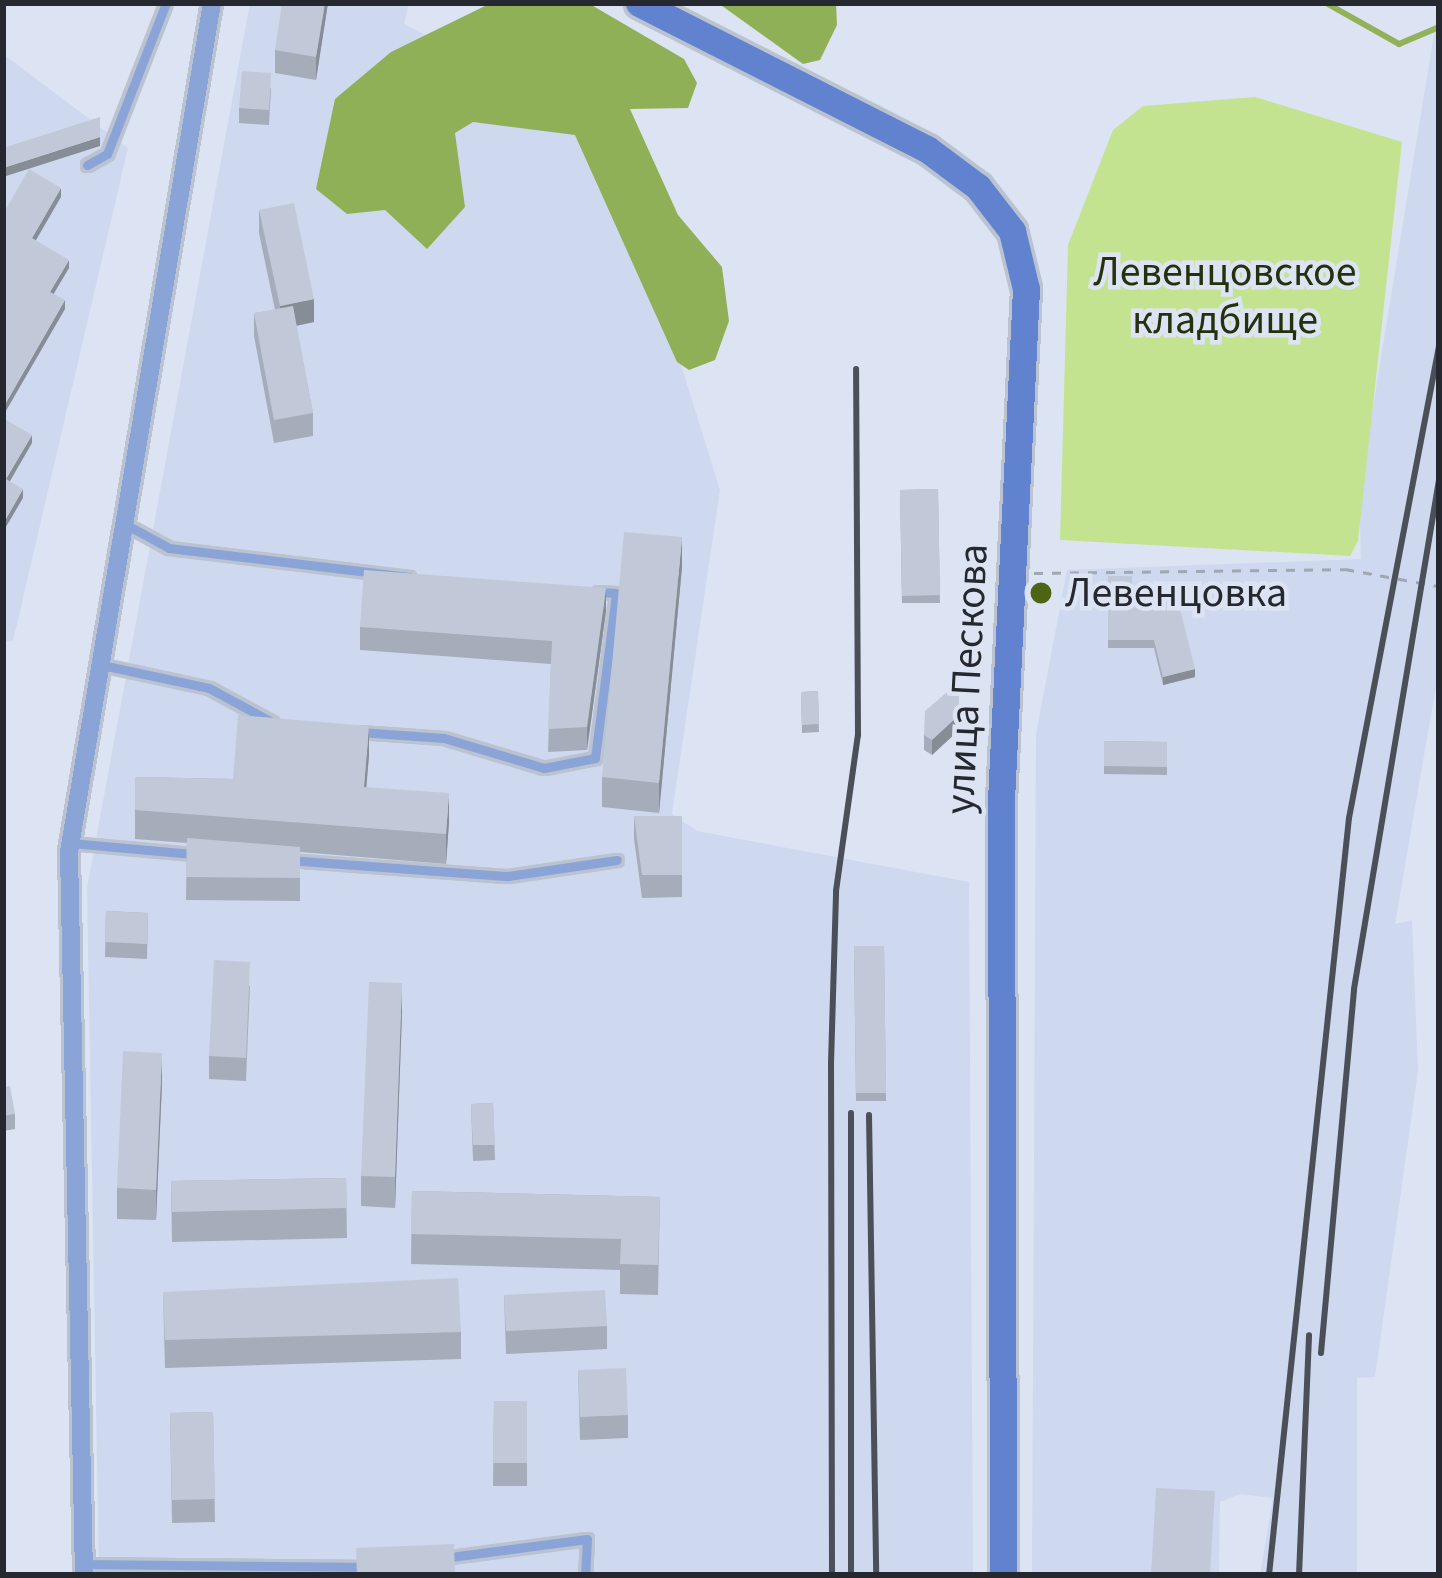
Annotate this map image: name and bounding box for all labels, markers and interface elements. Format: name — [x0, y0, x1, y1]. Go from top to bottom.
park label: Левенцовское кладбище — [1093, 247, 1357, 346]
street label: улица Пескова — [935, 542, 999, 816]
place label: Левенцовка — [1065, 568, 1287, 618]
marker: Левенцовка — [1028, 580, 1054, 606]

